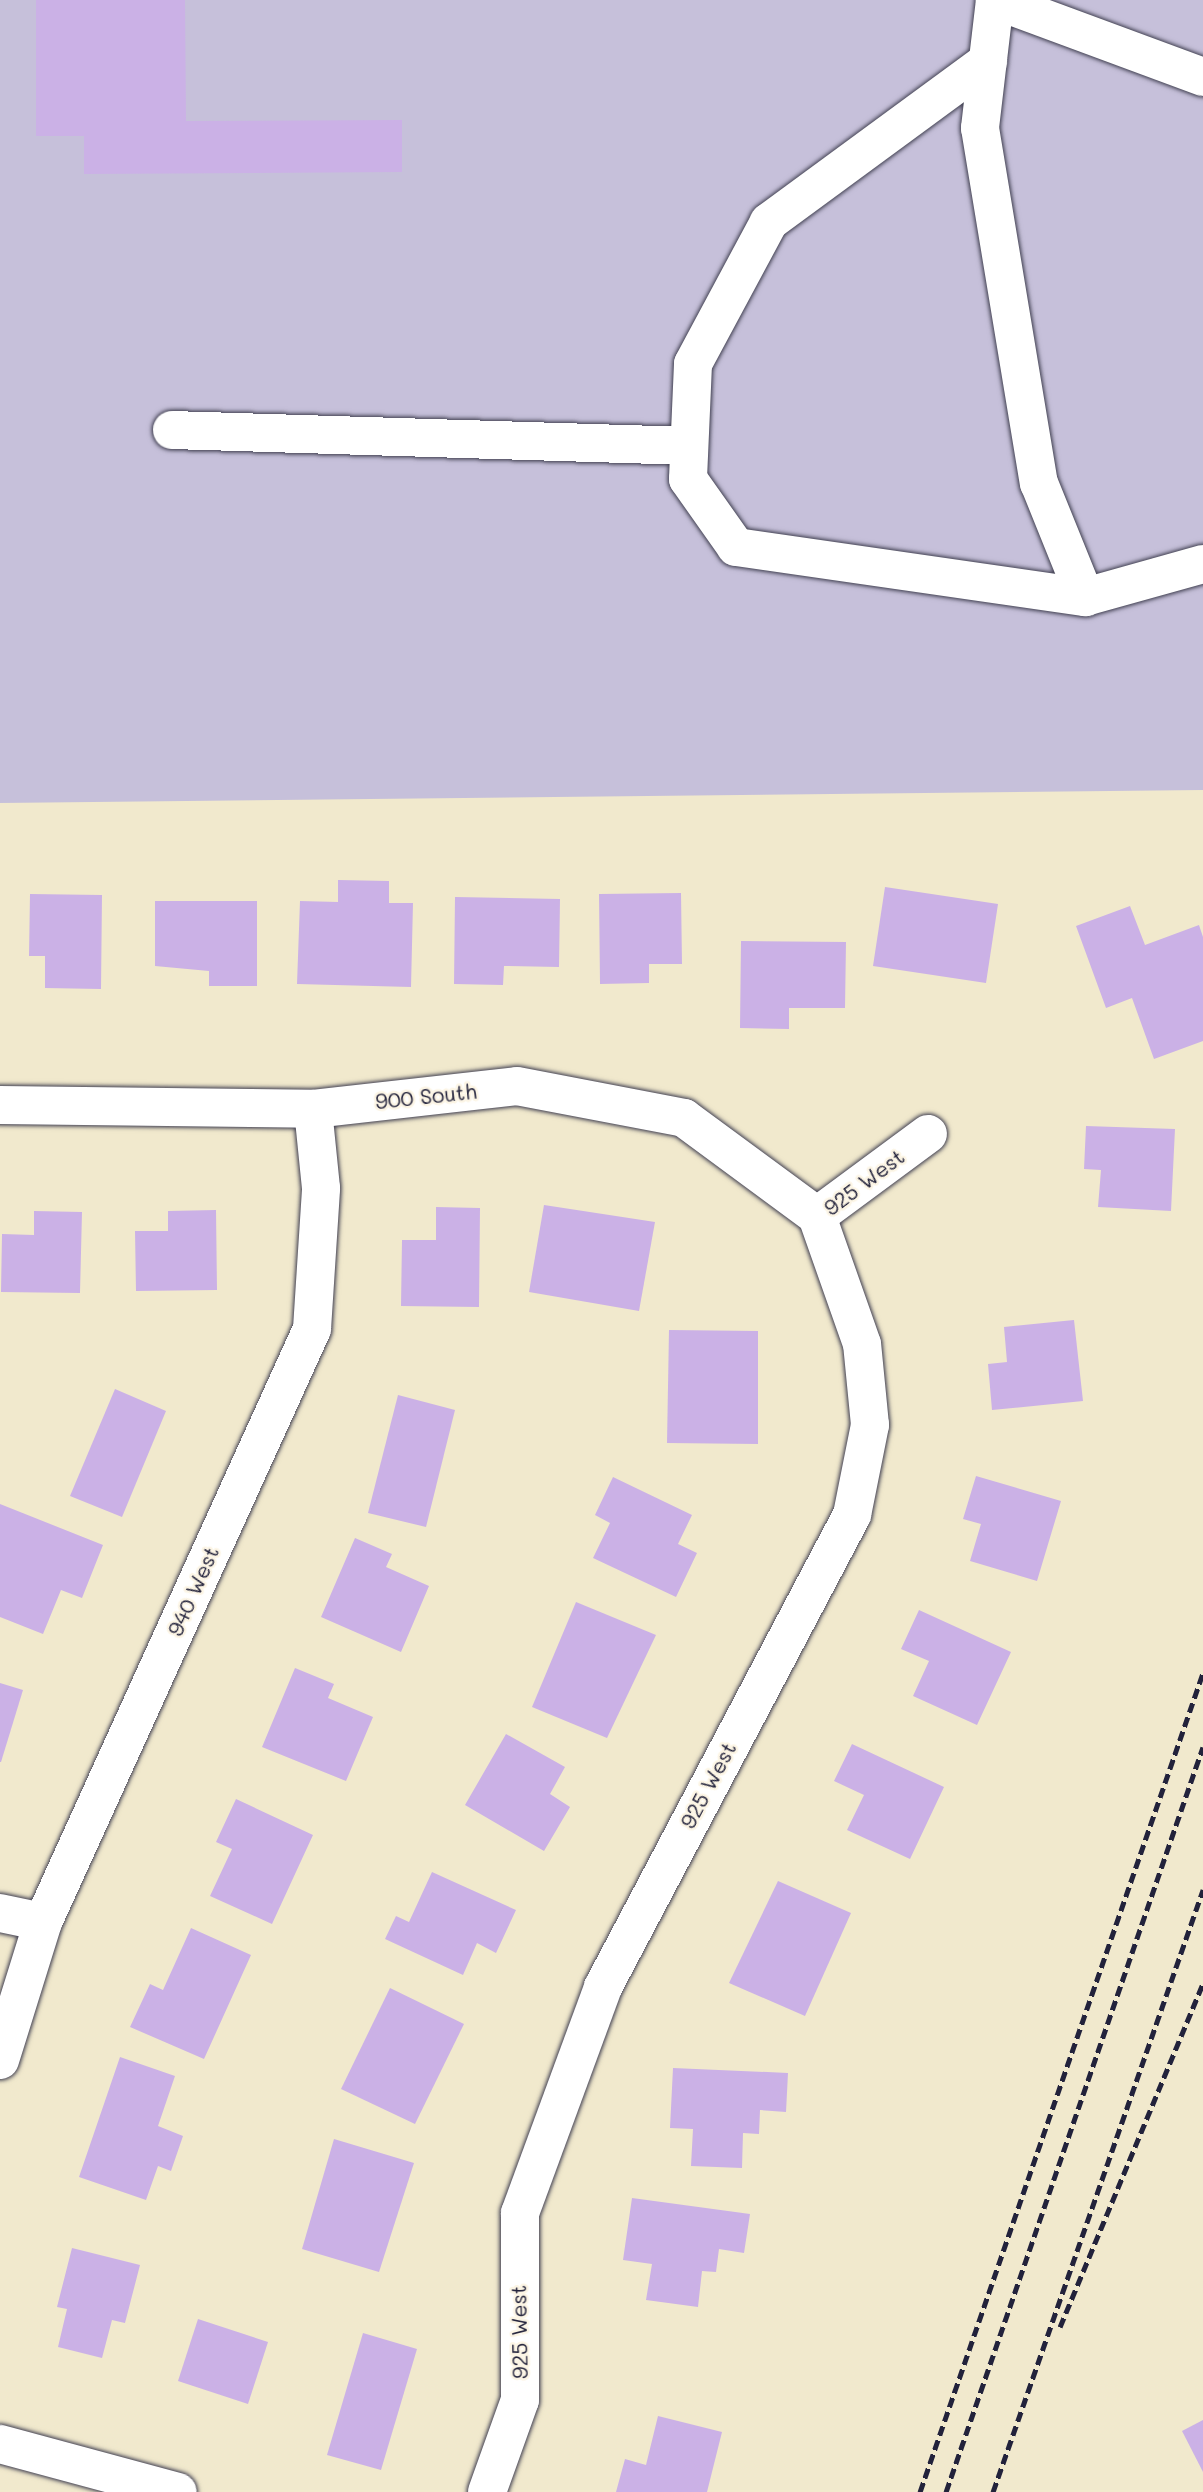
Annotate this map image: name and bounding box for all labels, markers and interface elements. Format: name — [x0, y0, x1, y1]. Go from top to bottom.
street label: 900 South — [374, 1078, 478, 1114]
street label: 925 West — [819, 1144, 909, 1220]
street label: 940 West — [162, 1542, 224, 1640]
street label: 925 West — [675, 1738, 741, 1832]
street label: 925 West — [506, 2285, 532, 2379]

